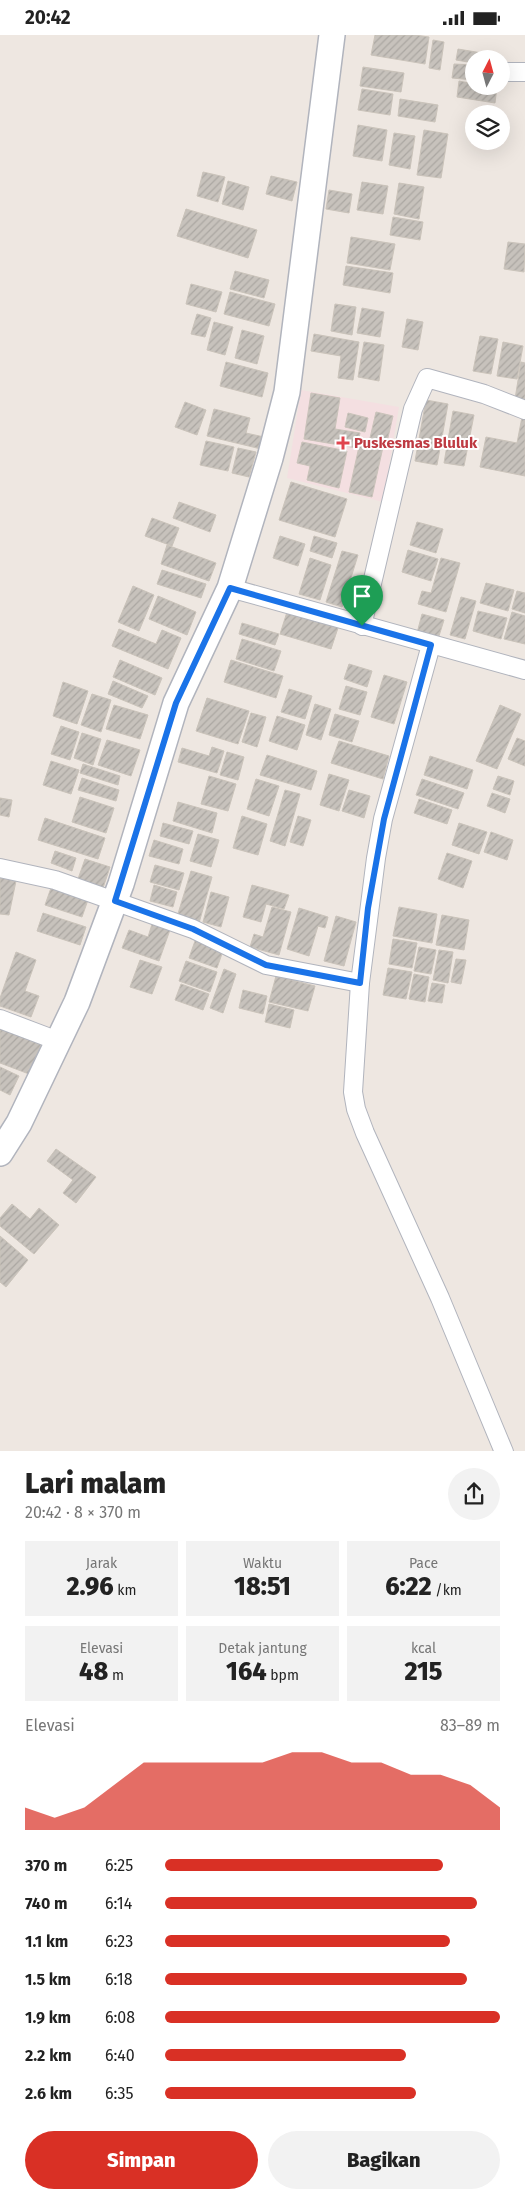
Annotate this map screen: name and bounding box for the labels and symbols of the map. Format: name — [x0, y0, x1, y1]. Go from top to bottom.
north arrow — [465, 50, 510, 95]
place label: Puskesmas Bluluk — [354, 434, 478, 452]
marker: Puskesmas Bluluk — [336, 436, 350, 450]
pin — [341, 575, 383, 626]

